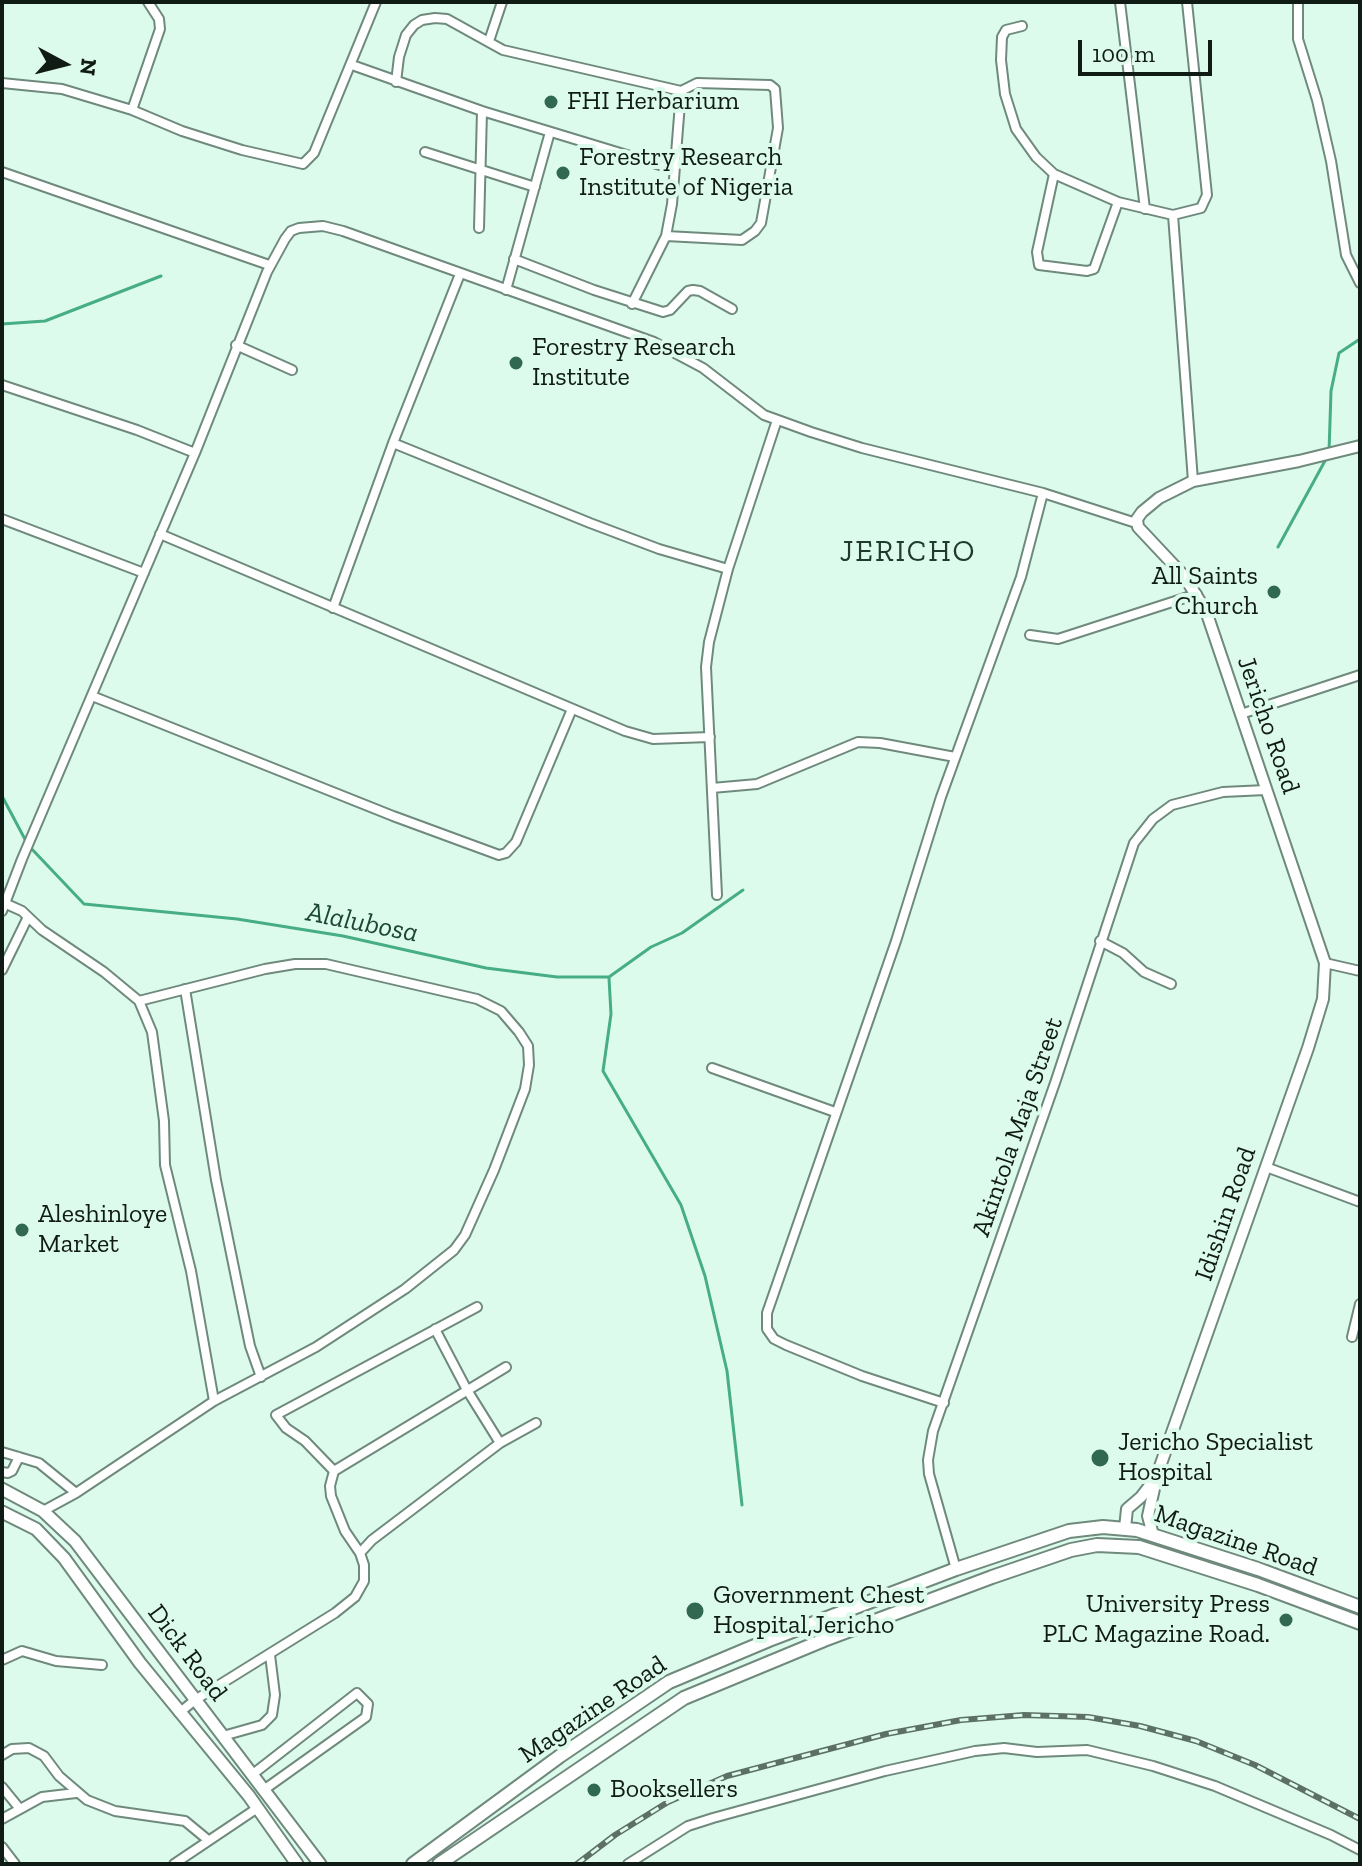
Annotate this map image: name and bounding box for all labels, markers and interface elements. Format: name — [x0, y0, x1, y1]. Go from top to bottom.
north arrow — [24, 24, 104, 104]
scale bar — [1082, 24, 1216, 74]
text: 100 m — [1092, 39, 1155, 68]
text: N — [74, 57, 103, 77]
place label: FHI Herbarium — [567, 86, 739, 118]
marker: FHI Herbarium — [542, 93, 560, 111]
place label: Forestry Research Institute of Nigeria — [579, 142, 793, 204]
marker: Forestry Research Institute of Nigeria — [554, 164, 572, 182]
place label: Forestry Research Institute — [532, 332, 735, 394]
marker: Forestry Research Institute — [507, 354, 525, 372]
district label: JERICHO — [840, 534, 976, 570]
place label: All Saints Church — [1152, 561, 1258, 622]
marker: All Saints Church — [1265, 583, 1283, 601]
street label: Jericho Road — [1230, 652, 1306, 798]
water label: Alalubosa — [303, 896, 421, 950]
street label: Akintola Maja Street — [966, 1013, 1070, 1241]
street label: Idishin Road — [1189, 1143, 1263, 1285]
place label: Aleshinloye Market — [38, 1199, 167, 1260]
marker: Aleshinloye Market — [13, 1221, 31, 1239]
place label: Jericho Specialist Hospital — [1118, 1427, 1313, 1488]
marker: Jericho Specialist Hospital — [1089, 1447, 1111, 1469]
street label: Magazine Road — [1150, 1499, 1322, 1583]
place label: Government Chest Hospital,Jericho — [713, 1580, 924, 1642]
place label: University Press PLC Magazine Road. — [1043, 1589, 1270, 1650]
street label: Dick Road — [141, 1599, 233, 1707]
marker: Government Chest Hospital,Jericho — [684, 1600, 706, 1622]
marker: University Press PLC Magazine Road. — [1277, 1611, 1295, 1629]
street label: Magazine Road — [514, 1649, 672, 1771]
place label: Booksellers — [610, 1774, 738, 1806]
marker: Booksellers — [585, 1781, 603, 1799]

